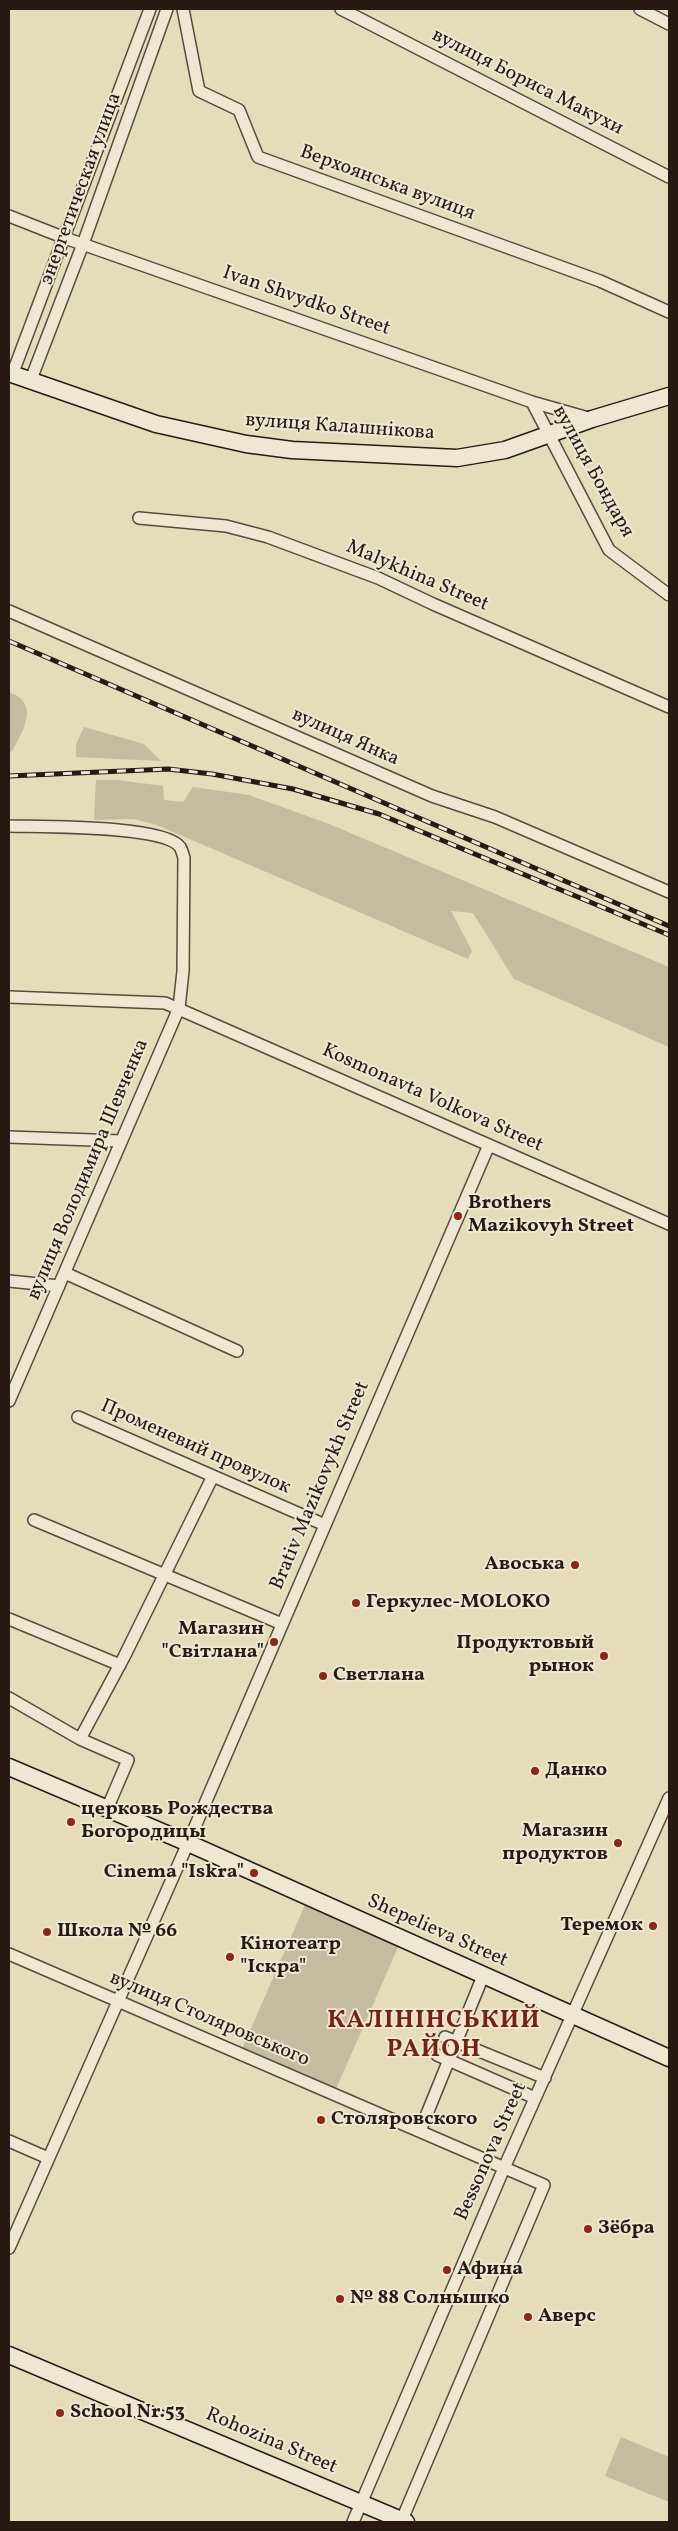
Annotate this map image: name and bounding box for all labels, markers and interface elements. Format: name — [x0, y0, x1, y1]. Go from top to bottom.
street label: вулиця Бориса Макухи — [427, 24, 627, 142]
street label: энергетическая улица — [36, 90, 128, 288]
street label: Верхоянська вулиця — [296, 141, 478, 227]
street label: Ivan Shvydko Street — [219, 262, 393, 342]
street label: вулиця Бондаря — [546, 402, 638, 542]
street label: вулиця Калашнікова — [244, 409, 436, 447]
street label: Malykhina Street — [342, 536, 492, 618]
street label: вулиця Янка — [288, 704, 402, 772]
street label: вулиця Володимира Шевченка — [23, 1036, 155, 1304]
street label: Kosmonavta Volkova Street — [318, 1039, 546, 1159]
place label: Brothers Mazikovyh Street — [468, 1192, 634, 1239]
marker: Brothers Mazikovyh Street — [452, 1210, 464, 1222]
street label: Brativ Mazikovykh Street — [266, 1378, 376, 1594]
street label: Променевий провулок — [96, 1395, 294, 1501]
place label: Авоська — [485, 1553, 565, 1577]
marker: Авоська — [569, 1559, 581, 1571]
place label: Геркулес-MOLOKO — [366, 1591, 550, 1615]
marker: Геркулес-MOLOKO — [350, 1597, 362, 1609]
place label: Магазин "Світлана" — [161, 1618, 264, 1665]
place label: Продуктовый рынок — [456, 1632, 594, 1679]
marker: Магазин "Світлана" — [268, 1636, 280, 1648]
marker: Продуктовый рынок — [598, 1650, 610, 1662]
place label: Светлана — [333, 1664, 425, 1688]
marker: Светлана — [317, 1670, 329, 1682]
place label: Данко — [545, 1759, 607, 1783]
marker: Данко — [529, 1765, 541, 1777]
place label: церковь Рождества Богородицы — [81, 1798, 273, 1845]
marker: церковь Рождества Богородицы — [65, 1816, 77, 1828]
place label: Магазин продуктов — [502, 1820, 608, 1867]
marker: Магазин продуктов — [612, 1837, 624, 1849]
place label: Cinema "Iskra" — [104, 1861, 244, 1885]
marker: Cinema "Iskra" — [248, 1867, 260, 1879]
street label: Shepelieva Street — [363, 1890, 511, 1974]
place label: Теремок — [560, 1914, 643, 1938]
place label: Школа № 66 — [57, 1920, 177, 1944]
marker: Теремок — [647, 1920, 659, 1932]
marker: Школа № 66 — [41, 1926, 53, 1938]
place label: Кінотеатр "Іскра" — [240, 1933, 341, 1980]
marker: Кінотеатр "Іскра" — [224, 1951, 236, 1963]
street label: вулиця Столяровського — [105, 1967, 313, 2073]
district label: КАЛІНІНСЬКИЙ РАЙОН — [326, 2007, 542, 2066]
street label: Bessonova Street — [451, 2079, 533, 2225]
place label: Столяровского — [331, 2108, 477, 2132]
marker: Столяровского — [315, 2114, 327, 2126]
place label: Зёбра — [598, 2217, 655, 2241]
marker: Зёбра — [582, 2223, 594, 2235]
place label: Афина — [457, 2258, 523, 2282]
marker: Афина — [441, 2264, 453, 2276]
place label: № 88 Солнышко — [350, 2287, 510, 2311]
marker: № 88 Солнышко — [334, 2293, 346, 2305]
place label: Аверс — [538, 2305, 596, 2329]
marker: Аверс — [522, 2311, 534, 2323]
place label: School Nr.53 — [70, 2401, 185, 2425]
street label: Rohozina Street — [202, 2403, 340, 2481]
marker: School Nr.53 — [54, 2407, 66, 2419]

